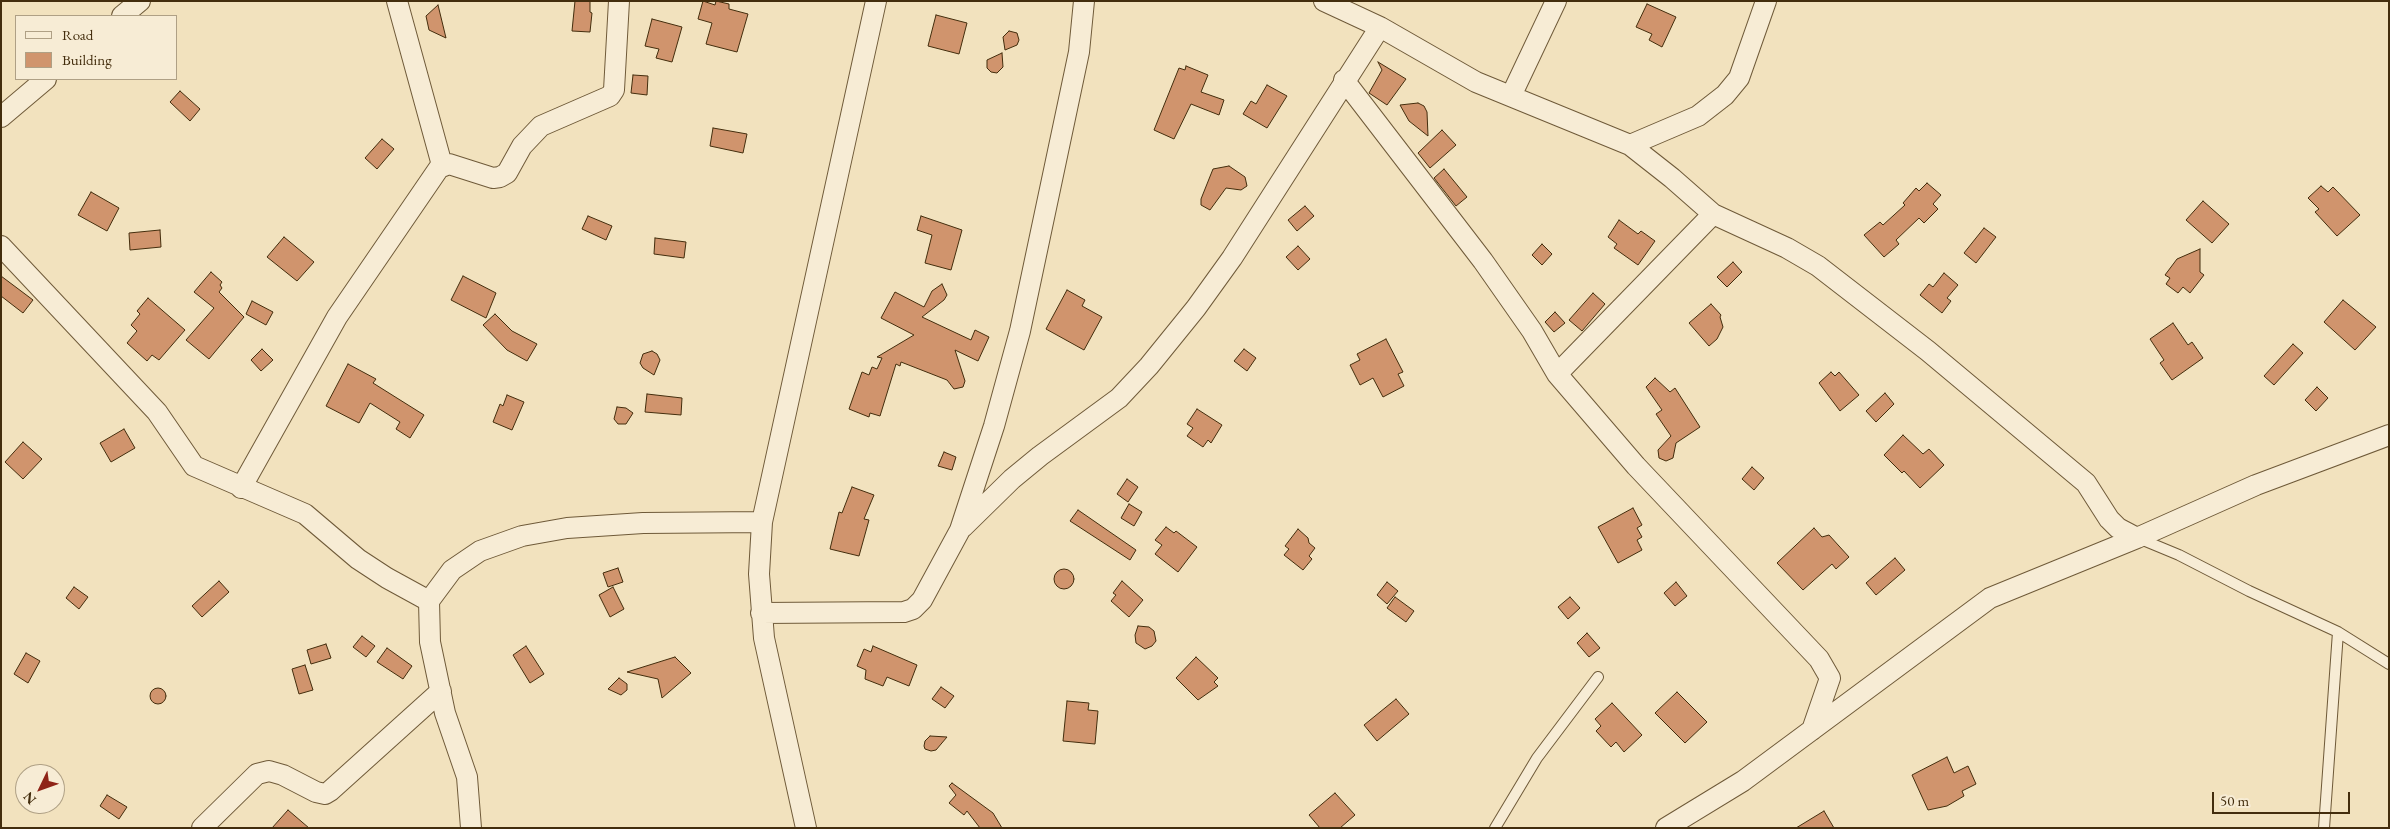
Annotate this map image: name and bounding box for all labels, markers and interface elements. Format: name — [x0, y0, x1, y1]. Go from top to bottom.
legend — [15, 15, 178, 80]
text: Road — [62, 25, 93, 44]
text: Building — [62, 50, 112, 69]
north arrow — [15, 764, 65, 814]
scale bar — [2215, 782, 2352, 814]
text: N — [19, 788, 40, 809]
text: 50 m — [2220, 791, 2249, 810]

